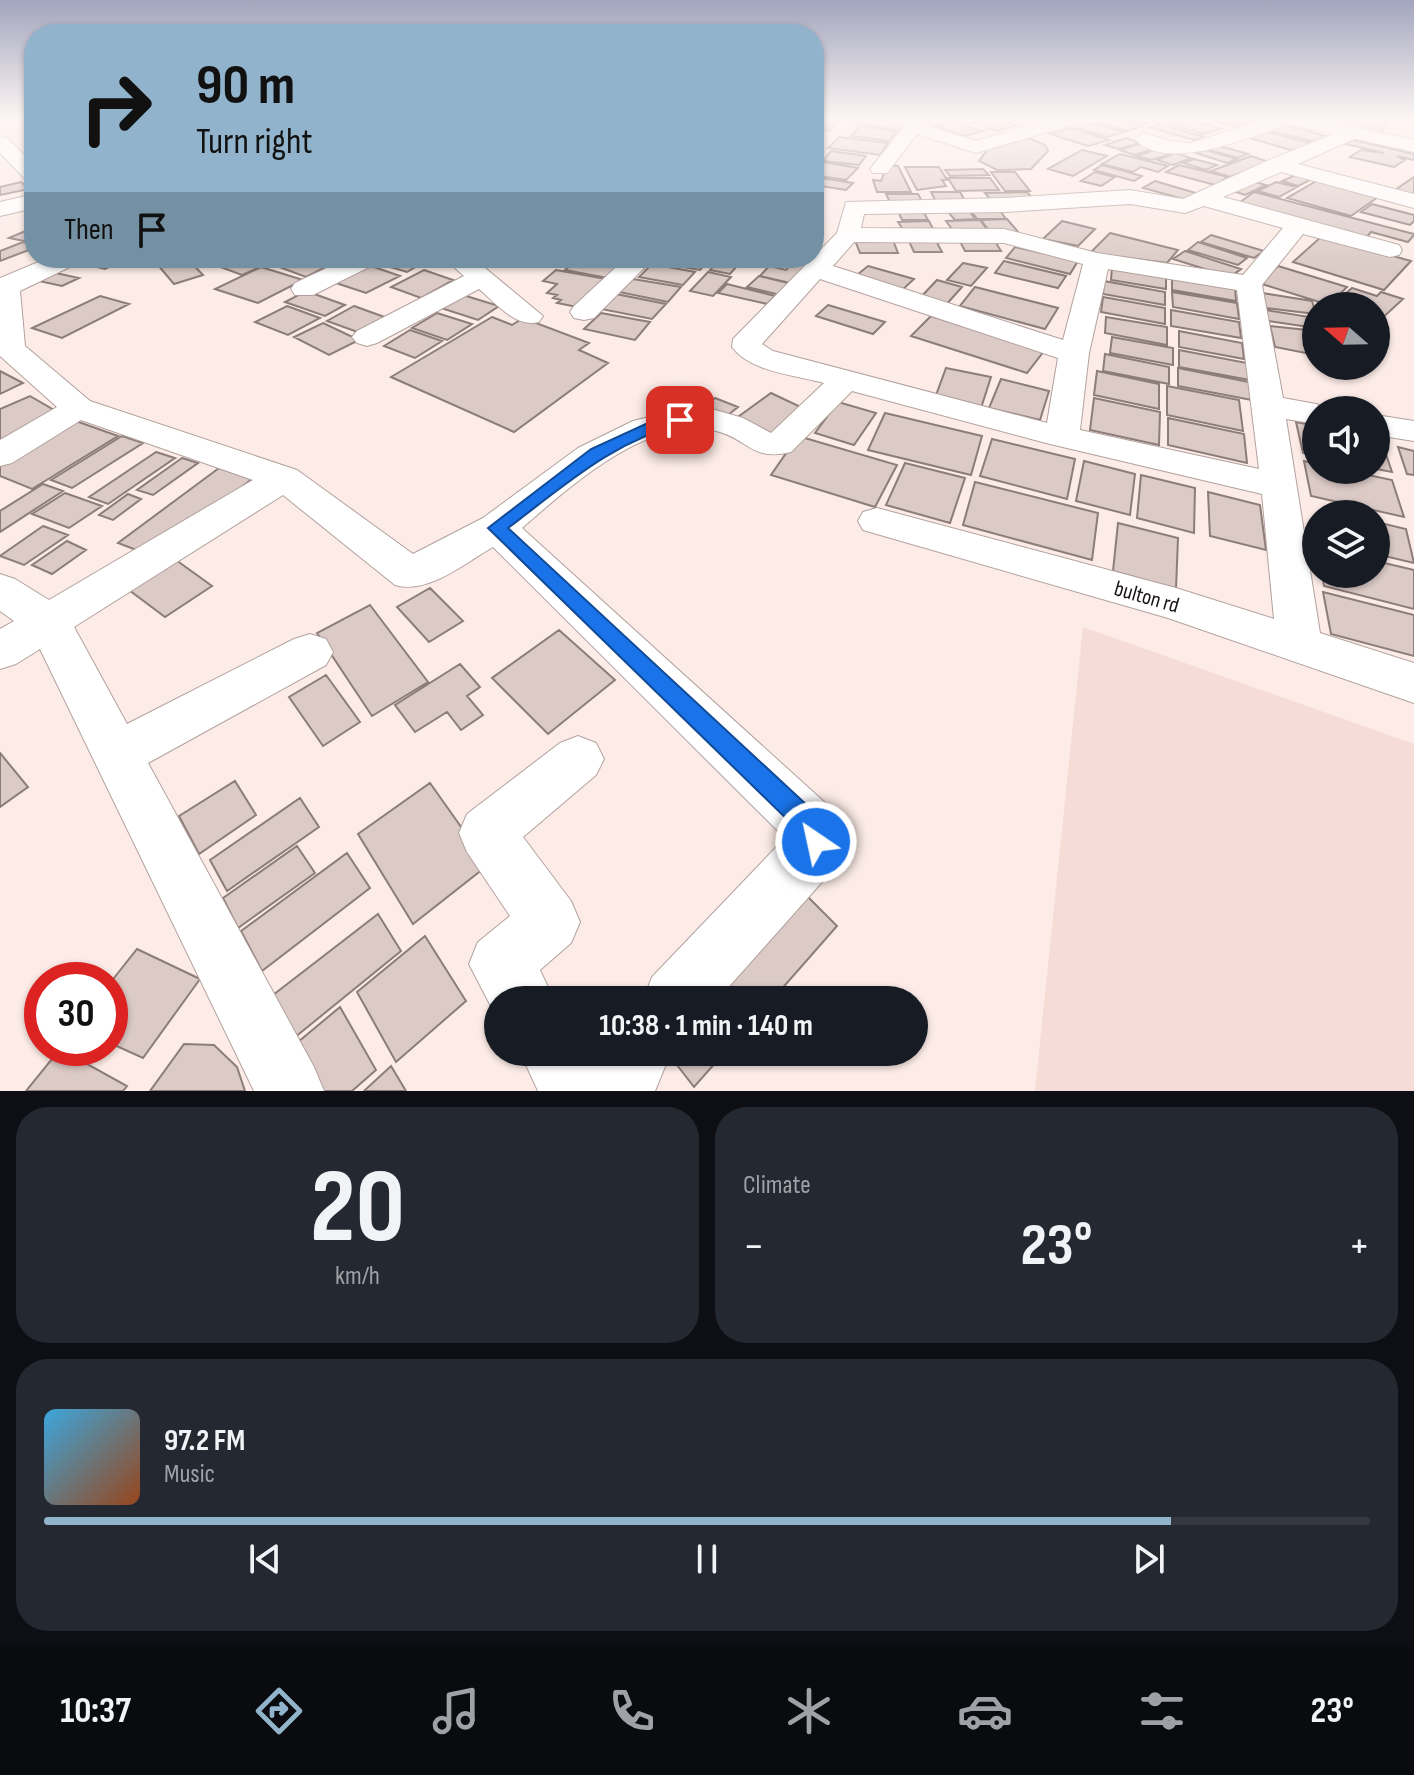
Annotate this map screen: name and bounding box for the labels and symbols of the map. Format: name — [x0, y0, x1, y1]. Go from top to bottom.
north arrow — [1302, 292, 1390, 380]
pin — [646, 386, 714, 454]
street label: bulton rd — [1111, 575, 1182, 620]
position arrow — [774, 800, 858, 884]
speed limit sign: 30 — [24, 962, 128, 1066]

